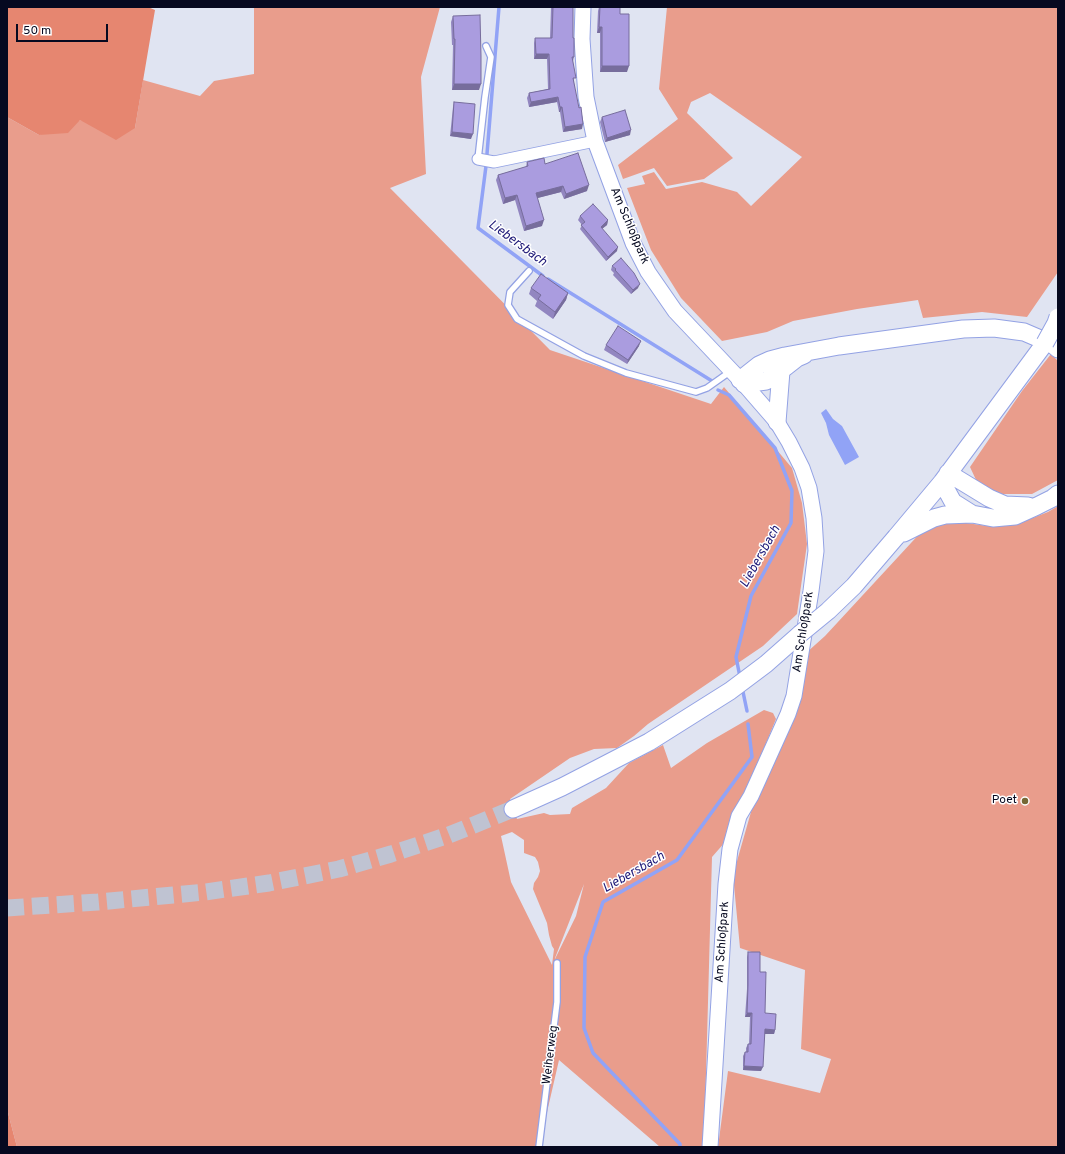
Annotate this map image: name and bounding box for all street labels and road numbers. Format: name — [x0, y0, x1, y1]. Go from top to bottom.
street label: Am Schloßpark — [606, 186, 652, 266]
street label: Am Schloßpark — [790, 590, 818, 674]
street label: Am Schloßpark — [713, 901, 733, 983]
street label: Weiherweg — [540, 1025, 562, 1085]

